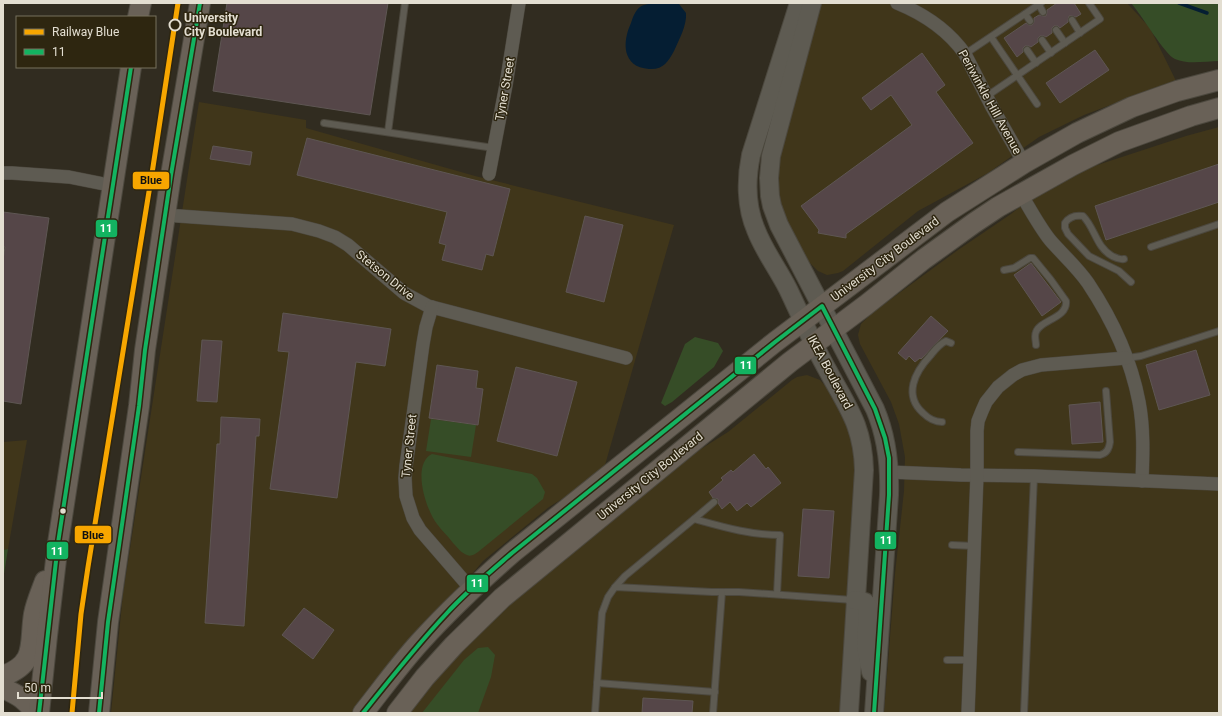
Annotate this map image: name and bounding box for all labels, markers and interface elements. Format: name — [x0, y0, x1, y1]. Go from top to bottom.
place label: University City Boulevard — [184, 11, 263, 39]
legend — [16, 16, 156, 68]
marker: University City Boulevard — [168, 18, 182, 32]
text: Railway Blue — [52, 25, 119, 39]
text: 11 — [52, 45, 66, 59]
street label: Periwinkle Hill Avenue — [955, 47, 1025, 157]
street label: Tyner Street — [493, 56, 517, 122]
line badge: Blue — [132, 171, 170, 190]
text: Blue — [140, 174, 162, 187]
street label: University City Boulevard — [828, 214, 942, 304]
line badge: 11 — [95, 219, 118, 238]
text: 11 — [100, 222, 112, 235]
street label: Stetson Drive — [353, 247, 417, 303]
street label: IKEA Boulevard — [805, 333, 855, 411]
line badge: 11 — [734, 356, 757, 375]
text: 11 — [740, 359, 752, 372]
street label: Tyner Street — [399, 413, 419, 479]
street label: University City Boulevard — [594, 429, 706, 523]
unlabelled marker — [58, 506, 68, 516]
line badge: Blue — [74, 525, 112, 544]
text: Blue — [82, 529, 104, 542]
line badge: 11 — [874, 531, 897, 550]
text: 11 — [880, 534, 892, 547]
line badge: 11 — [46, 541, 69, 560]
text: 11 — [51, 545, 63, 558]
line badge: 11 — [466, 574, 489, 593]
text: 11 — [471, 577, 483, 590]
scale bar — [18, 674, 102, 700]
text: 50 m — [24, 681, 51, 695]

